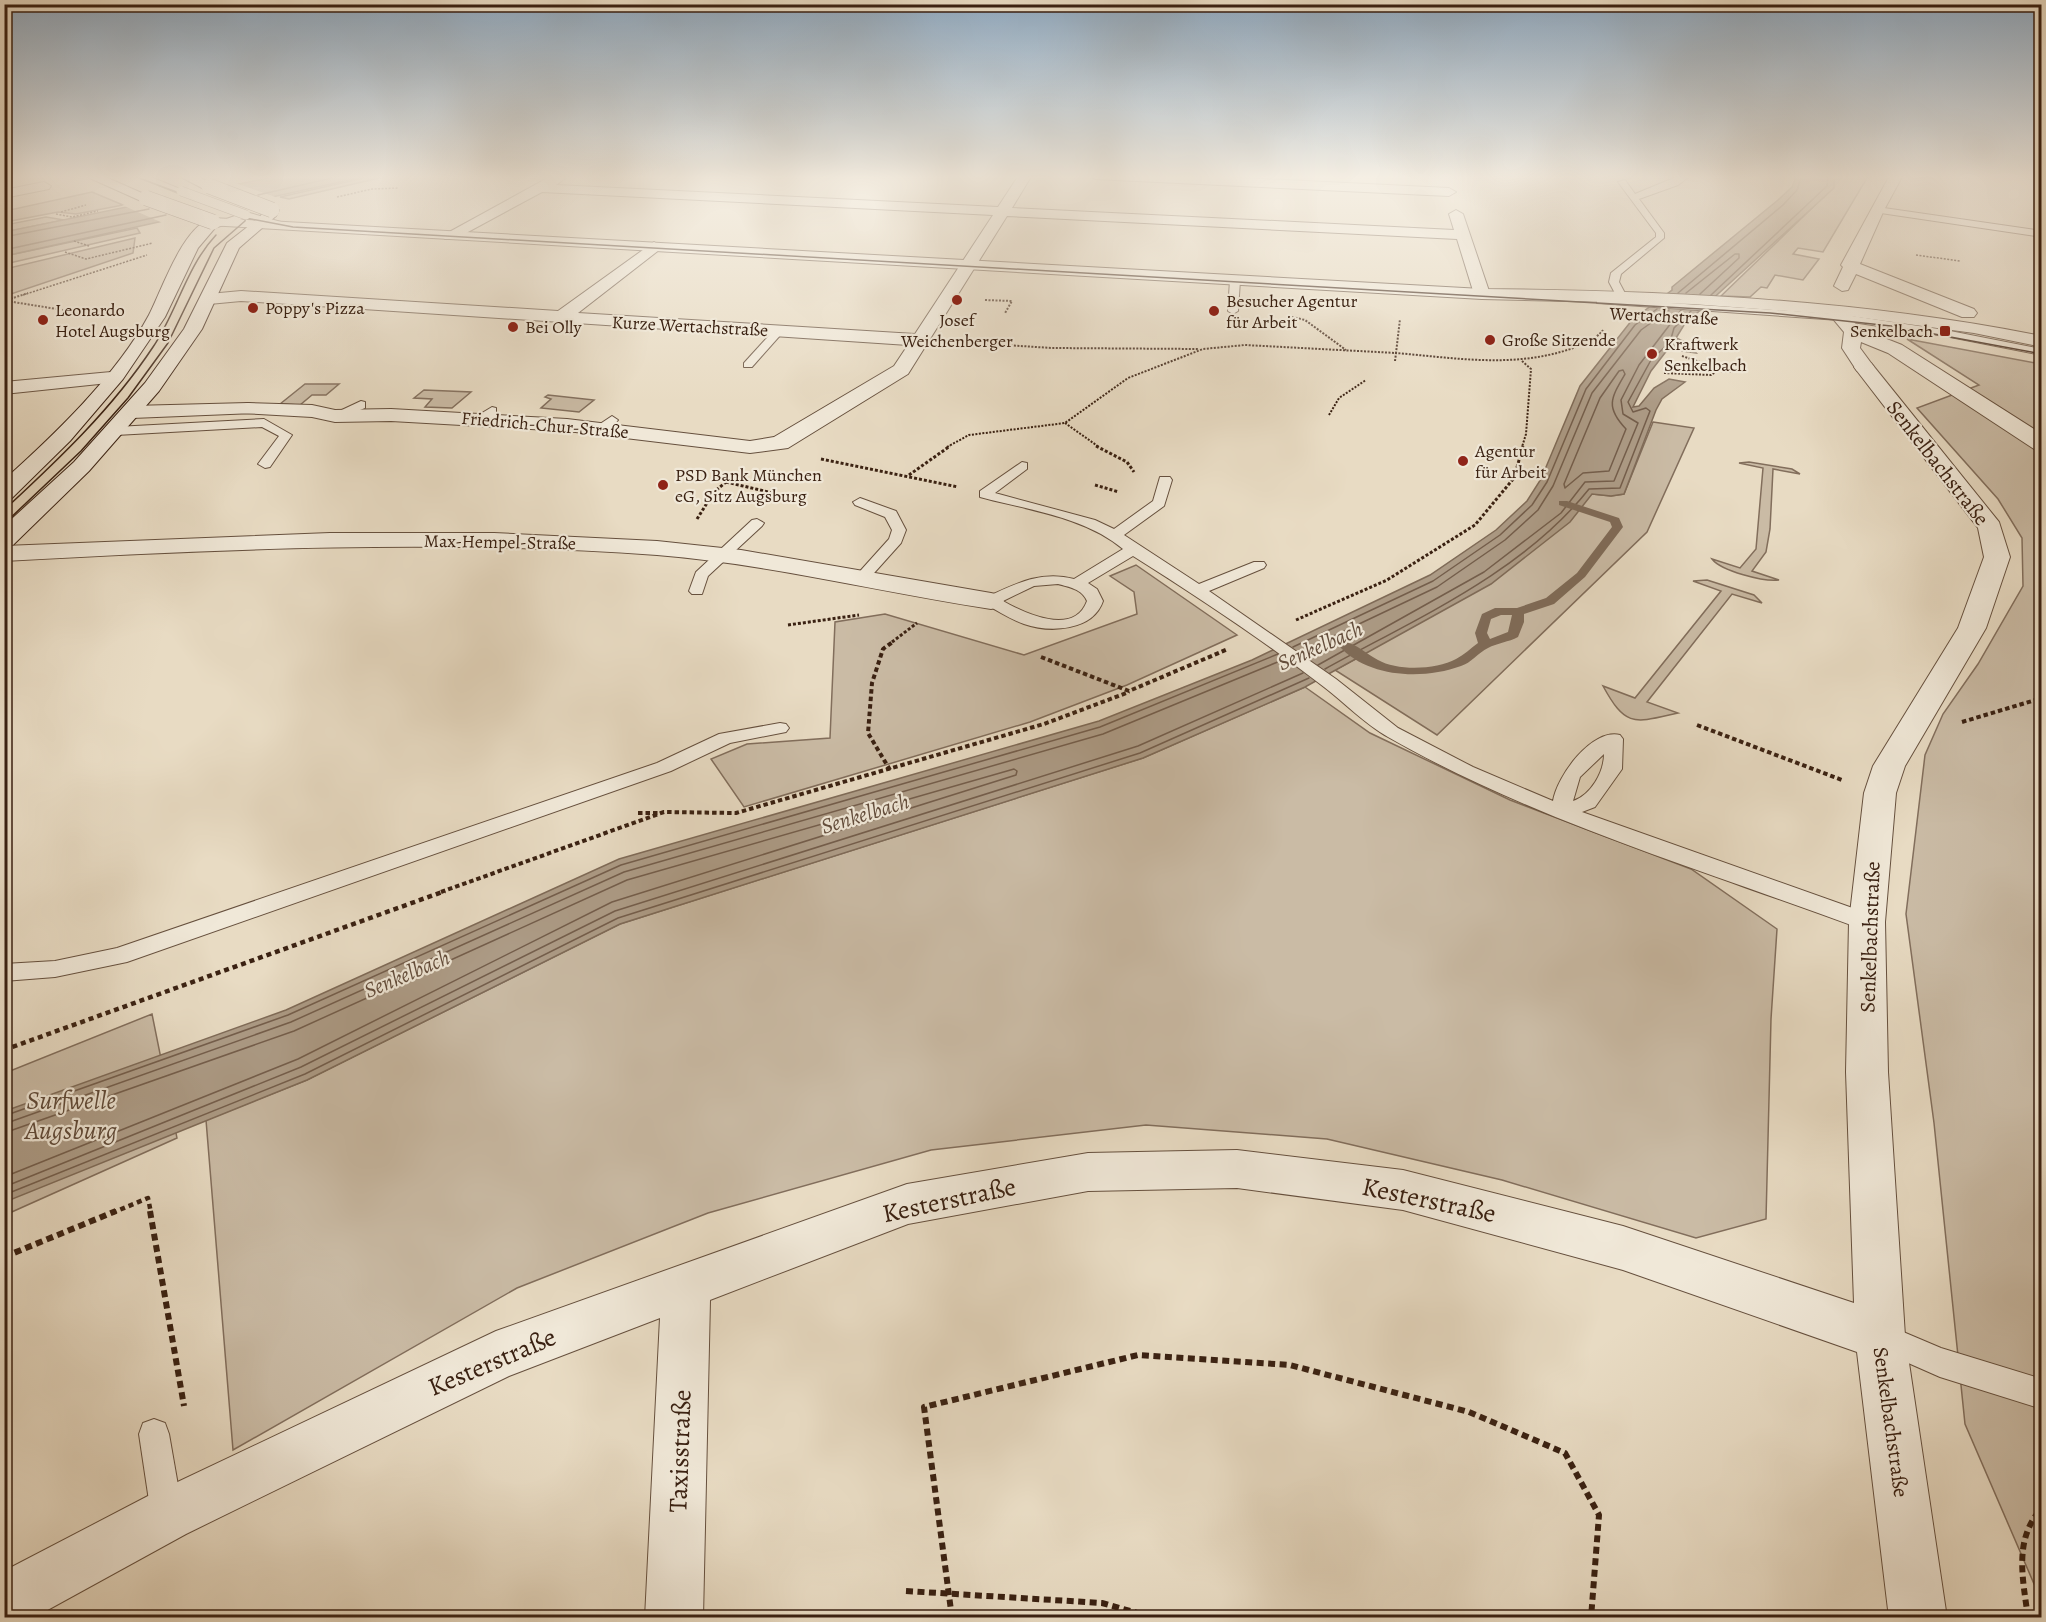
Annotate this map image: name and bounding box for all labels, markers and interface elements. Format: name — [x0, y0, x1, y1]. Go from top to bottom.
place label: Besucher Agentur für Arbeit — [1226, 289, 1358, 334]
marker: Josef Weichenberger — [950, 293, 964, 307]
place label: Poppy's Pizza — [265, 296, 365, 320]
place label: Leonardo Hotel Augsburg — [55, 298, 170, 343]
marker: Poppy's Pizza — [246, 301, 260, 315]
street label: Wertachstraße — [1608, 301, 1719, 331]
marker: Besucher Agentur für Arbeit — [1207, 304, 1221, 318]
place label: Josef Weichenberger — [900, 308, 1013, 353]
street label: Kurze Wertachstraße — [611, 310, 769, 342]
marker: Leonardo Hotel Augsburg — [36, 313, 50, 327]
place label: Bei Olly — [525, 315, 583, 339]
place label: Senkelbach — [1850, 319, 1933, 343]
marker: Bei Olly — [506, 320, 520, 334]
marker: Senkelbach — [1938, 324, 1952, 338]
place label: Große Sitzende — [1502, 328, 1616, 352]
place label: Kraftwerk Senkelbach — [1664, 332, 1747, 377]
marker: Große Sitzende — [1483, 333, 1497, 347]
marker: Kraftwerk Senkelbach — [1645, 347, 1659, 361]
street label: Senkelbachstraße — [1880, 395, 1996, 531]
street label: Friedrich-Chur-Straße — [460, 406, 630, 444]
place label: Agentur für Arbeit — [1474, 439, 1546, 484]
marker: Agentur für Arbeit — [1456, 454, 1470, 468]
place label: PSD Bank München eG, Sitz Augsburg — [675, 463, 822, 508]
marker: PSD Bank München eG, Sitz Augsburg — [656, 478, 670, 492]
street label: Max-Hempel-Straße — [424, 529, 576, 555]
water label: Senkelbach — [1272, 614, 1368, 678]
water label: Senkelbach — [817, 786, 913, 842]
street label: Senkelbachstraße — [1853, 861, 1887, 1013]
water label: Senkelbach — [359, 942, 455, 1006]
park label: Surfwelle Augsburg — [23, 1083, 117, 1148]
street label: Kesterstraße — [879, 1169, 1019, 1231]
street label: Kesterstraße — [1359, 1169, 1499, 1231]
street label: Kesterstraße — [423, 1319, 561, 1405]
street label: Senkelbachstraße — [1867, 1345, 1915, 1499]
street label: Taxisstraße — [660, 1389, 700, 1513]

